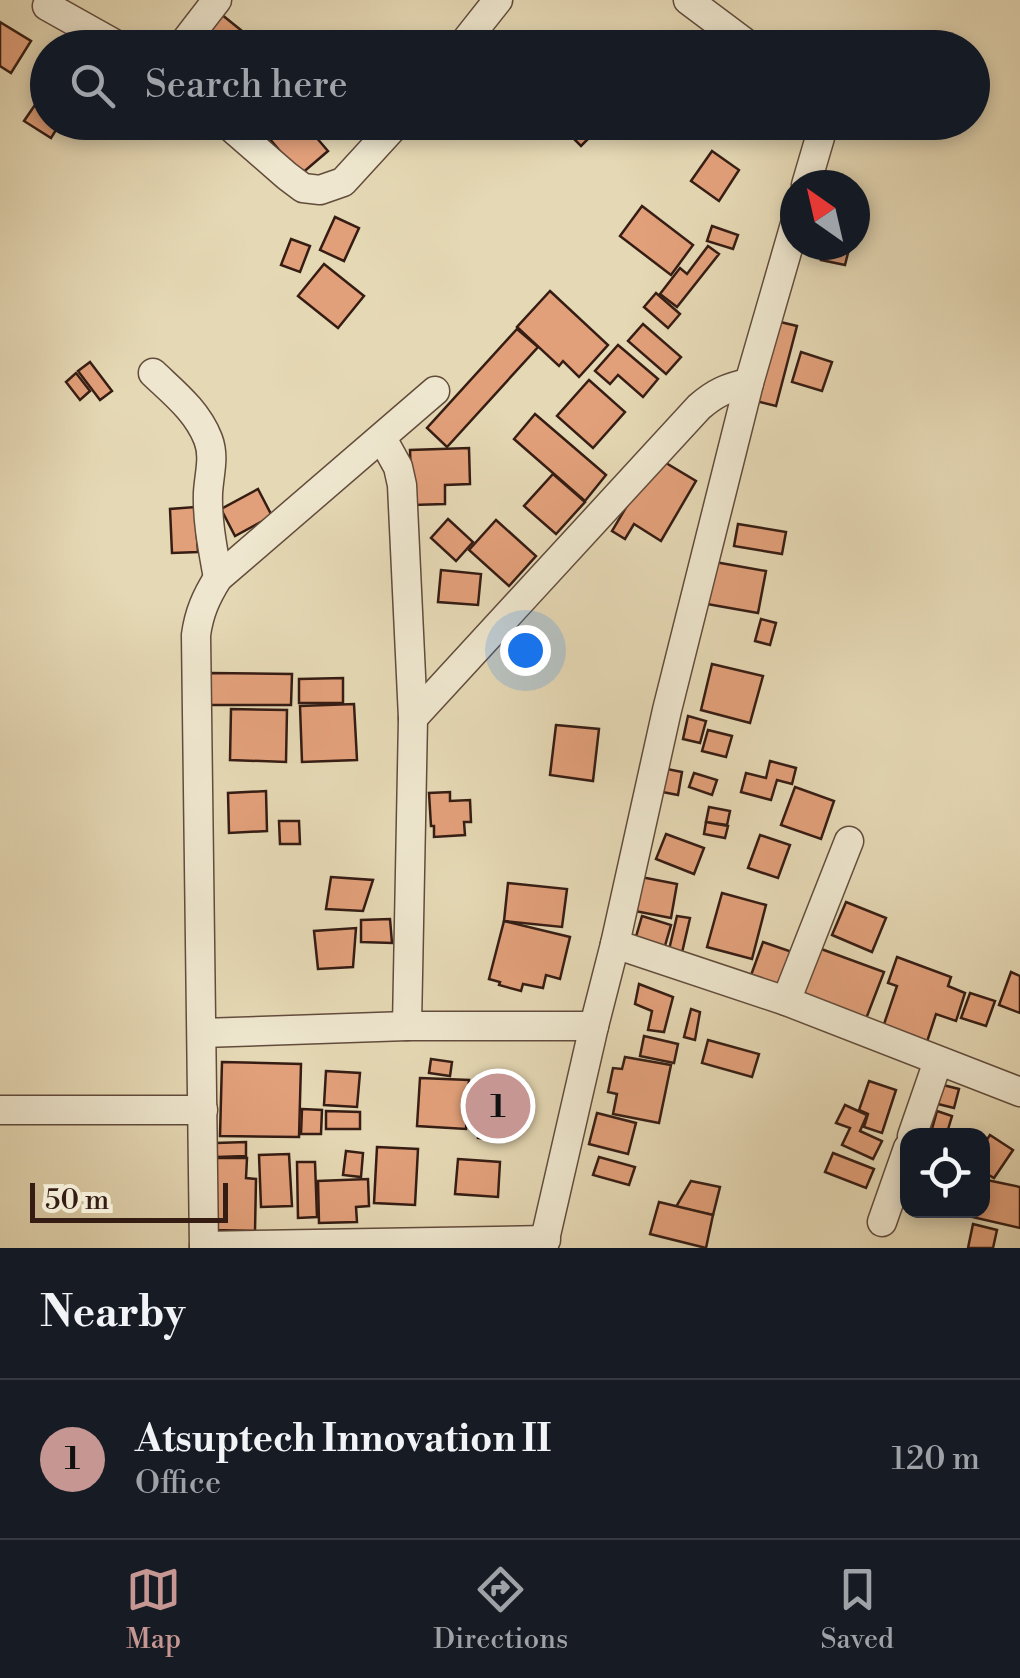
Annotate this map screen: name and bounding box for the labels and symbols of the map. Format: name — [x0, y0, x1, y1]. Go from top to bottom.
north arrow — [780, 170, 870, 260]
your location — [500, 625, 551, 676]
pin: 1 — [466, 1068, 530, 1144]
scale bar — [30, 1178, 228, 1222]

